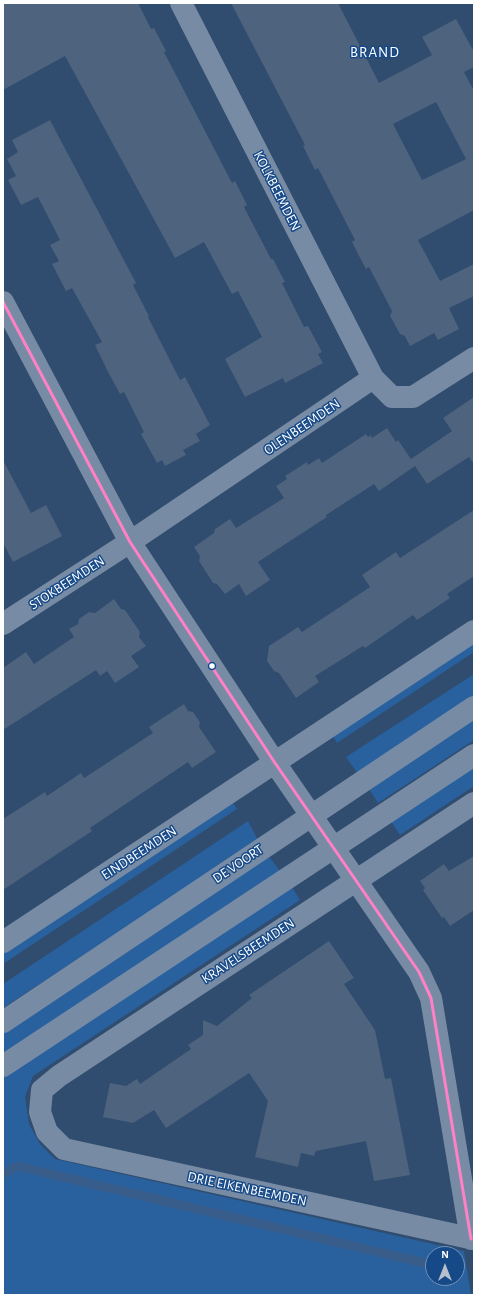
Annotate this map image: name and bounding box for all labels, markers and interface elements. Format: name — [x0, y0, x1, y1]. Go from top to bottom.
district label: BRAND — [350, 43, 400, 61]
street label: KOLKBEEMDEN — [250, 148, 304, 234]
street label: OLENBEEMDEN — [261, 395, 343, 459]
street label: STOKBEEMDEN — [26, 552, 108, 614]
unlabelled marker — [207, 661, 217, 671]
street label: EINDBEEMDEN — [98, 822, 180, 884]
street label: DE VOORT — [209, 841, 267, 887]
street label: KRAVELSBEEMDEN — [198, 915, 298, 987]
street label: DRIE EIKENBEEMDEN — [186, 1168, 308, 1210]
north arrow — [425, 1246, 465, 1286]
text: N — [441, 1249, 449, 1260]

